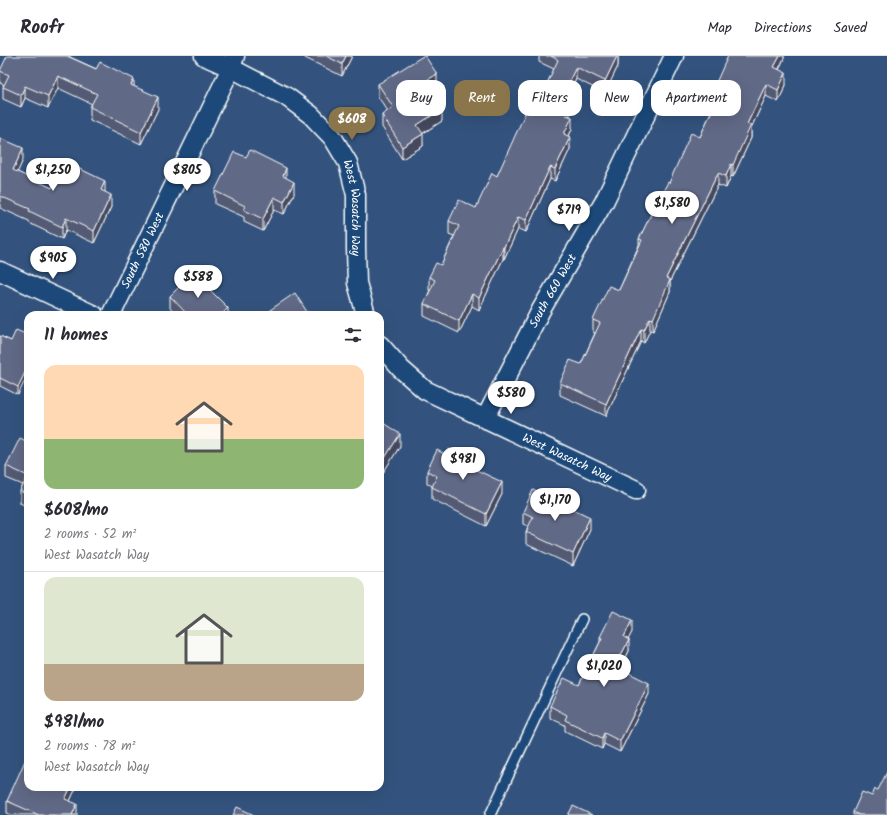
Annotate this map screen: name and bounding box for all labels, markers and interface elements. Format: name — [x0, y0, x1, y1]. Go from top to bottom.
text: Roofr — [20, 13, 64, 43]
text: Map — [707, 17, 732, 39]
text: Directions — [754, 17, 812, 39]
text: Saved — [834, 17, 867, 39]
chip: Buy — [396, 80, 446, 116]
chip: Rent — [454, 80, 510, 116]
chip: Filters — [518, 80, 582, 116]
chip: New — [590, 80, 643, 116]
chip: Apartment — [651, 80, 741, 116]
pin: $608 — [328, 107, 376, 141]
text: $608 — [337, 109, 367, 130]
pin: $1,250 — [20, 158, 86, 192]
pin: $805 — [163, 158, 211, 192]
street label: West Wasatch Way — [338, 158, 366, 257]
text: $1,250 — [35, 160, 71, 181]
text: $805 — [173, 160, 201, 181]
pin: $1,580 — [639, 191, 705, 225]
text: $1,580 — [654, 193, 690, 214]
pin: $719 — [545, 198, 593, 232]
text: $719 — [557, 200, 581, 221]
street label: South 580 West — [116, 209, 169, 292]
pin: $905 — [29, 246, 77, 280]
text: $905 — [39, 248, 67, 269]
street label: South 660 West — [524, 250, 581, 331]
pin: $588 — [174, 265, 222, 299]
text: $588 — [183, 267, 213, 288]
text: 11 homes — [44, 322, 108, 349]
icon: filters — [342, 324, 364, 346]
pin: $580 — [487, 381, 535, 415]
text: $580 — [497, 383, 525, 404]
icon: home — [168, 391, 240, 463]
street label: West Wasatch Way — [519, 428, 615, 487]
pin: $981 — [439, 447, 487, 481]
text: $981 — [450, 449, 476, 470]
pin: $1,170 — [522, 488, 588, 522]
text: $1,170 — [539, 490, 571, 511]
text: $608/mo — [44, 497, 109, 524]
text: 2 rooms · 52 m² — [44, 524, 136, 545]
text: West Wasatch Way — [44, 545, 149, 566]
icon: home — [168, 603, 240, 675]
pin: $1,020 — [571, 654, 637, 688]
text: $1,020 — [586, 656, 622, 677]
text: $981/mo — [44, 709, 104, 736]
text: 2 rooms · 78 m² — [44, 736, 136, 757]
text: West Wasatch Way — [44, 757, 149, 778]

